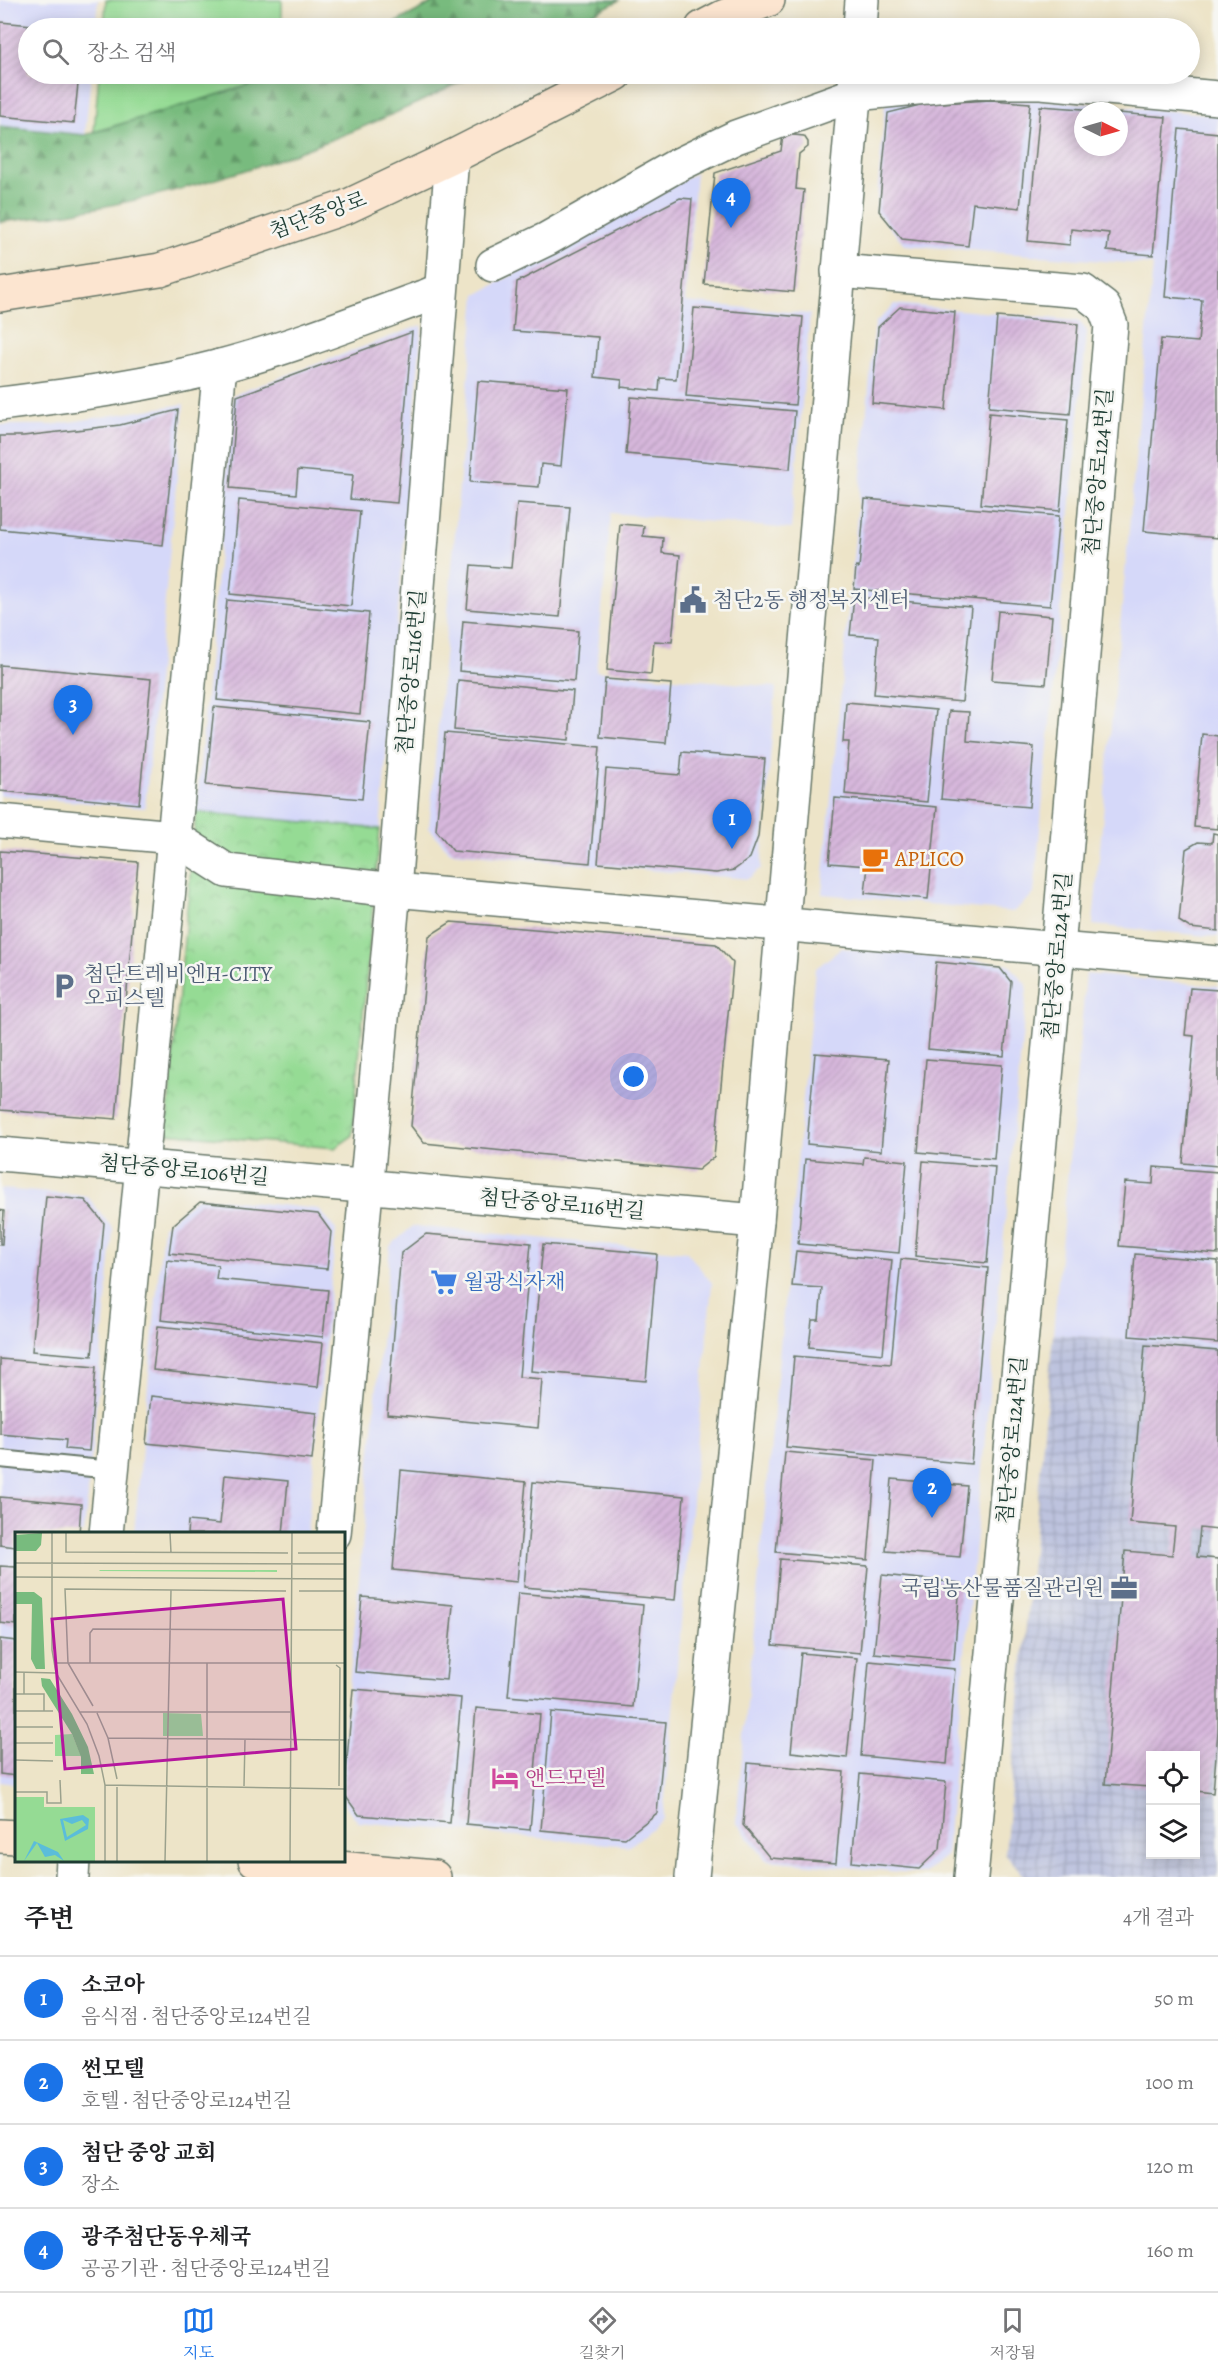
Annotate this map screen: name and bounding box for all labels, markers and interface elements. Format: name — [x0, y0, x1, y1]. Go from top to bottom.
search box — [18, 18, 1200, 84]
icon: search — [39, 35, 72, 68]
text: 장소 검색 — [87, 38, 176, 68]
north arrow — [1074, 102, 1128, 156]
pin: 4 — [712, 178, 750, 228]
street label: 첨단중앙로 — [266, 184, 370, 246]
street label: 첨단중앙로124번길 — [1077, 387, 1119, 557]
public building icon: 첨단2동 행정복지센터 — [678, 585, 708, 615]
place label: 첨단2동 행정복지센터 — [713, 586, 910, 614]
street label: 첨단중앙로116번길 — [390, 588, 432, 756]
pin: 3 — [54, 686, 92, 735]
pin: 1 — [712, 800, 752, 849]
cafe icon: APLICO — [860, 844, 890, 874]
place label: APLICO — [894, 845, 964, 873]
street label: 첨단중앙로124번길 — [1036, 871, 1078, 1041]
place label: 첨단트레비엔H-CITY 오피스텔 — [84, 960, 273, 1012]
parking icon: 첨단트레비엔H-CITY 오피스텔 — [49, 971, 79, 1001]
your location — [619, 1062, 648, 1091]
street label: 첨단중앙로106번길 — [98, 1149, 270, 1191]
street label: 첨단중앙로116번길 — [478, 1183, 646, 1225]
supermarket icon: 월광식자재 — [429, 1267, 459, 1297]
place label: 월광식자재 — [464, 1268, 565, 1296]
street label: 첨단중앙로124번길 — [991, 1355, 1033, 1525]
pin: 2 — [912, 1468, 952, 1518]
inset map — [15, 1532, 345, 1862]
office icon: 국립농산물품질관리원 — [1109, 1573, 1139, 1603]
place label: 국립농산물품질관리원 — [901, 1574, 1104, 1602]
map controls — [1146, 1751, 1200, 1859]
button: locate — [1146, 1751, 1200, 1805]
hotel icon: 앤드모텔 — [490, 1763, 520, 1793]
place label: 앤드모텔 — [525, 1764, 606, 1792]
button: layers — [1146, 1805, 1200, 1859]
text: 주변 — [24, 1901, 74, 1936]
text: 4개 결과 — [1123, 1904, 1194, 1931]
text: 소코아 — [81, 1970, 145, 2000]
text: 1 — [40, 1985, 47, 2012]
text: 50 m — [1154, 1985, 1194, 2012]
text: 음식점 · 첨단중앙로124번길 — [81, 2003, 311, 2030]
text: 썬모텔 — [81, 2054, 145, 2084]
text: 2 — [39, 2069, 48, 2096]
text: 100 m — [1145, 2069, 1194, 2096]
text: 호텔 · 첨단중앙로124번길 — [81, 2087, 292, 2114]
text: 첨단 중앙 교회 — [81, 2138, 216, 2168]
text: 3 — [39, 2153, 48, 2180]
text: 120 m — [1146, 2153, 1194, 2180]
text: 장소 — [81, 2171, 120, 2198]
text: 광주첨단동우체국 — [81, 2222, 251, 2252]
text: 4 — [39, 2237, 48, 2264]
text: 160 m — [1147, 2237, 1194, 2264]
text: 공공기관 · 첨단중앙로124번길 — [81, 2255, 331, 2282]
tab: 지도 — [182, 2304, 215, 2364]
tab: 길찾기 — [579, 2304, 625, 2364]
tab: 저장됨 — [990, 2304, 1036, 2364]

